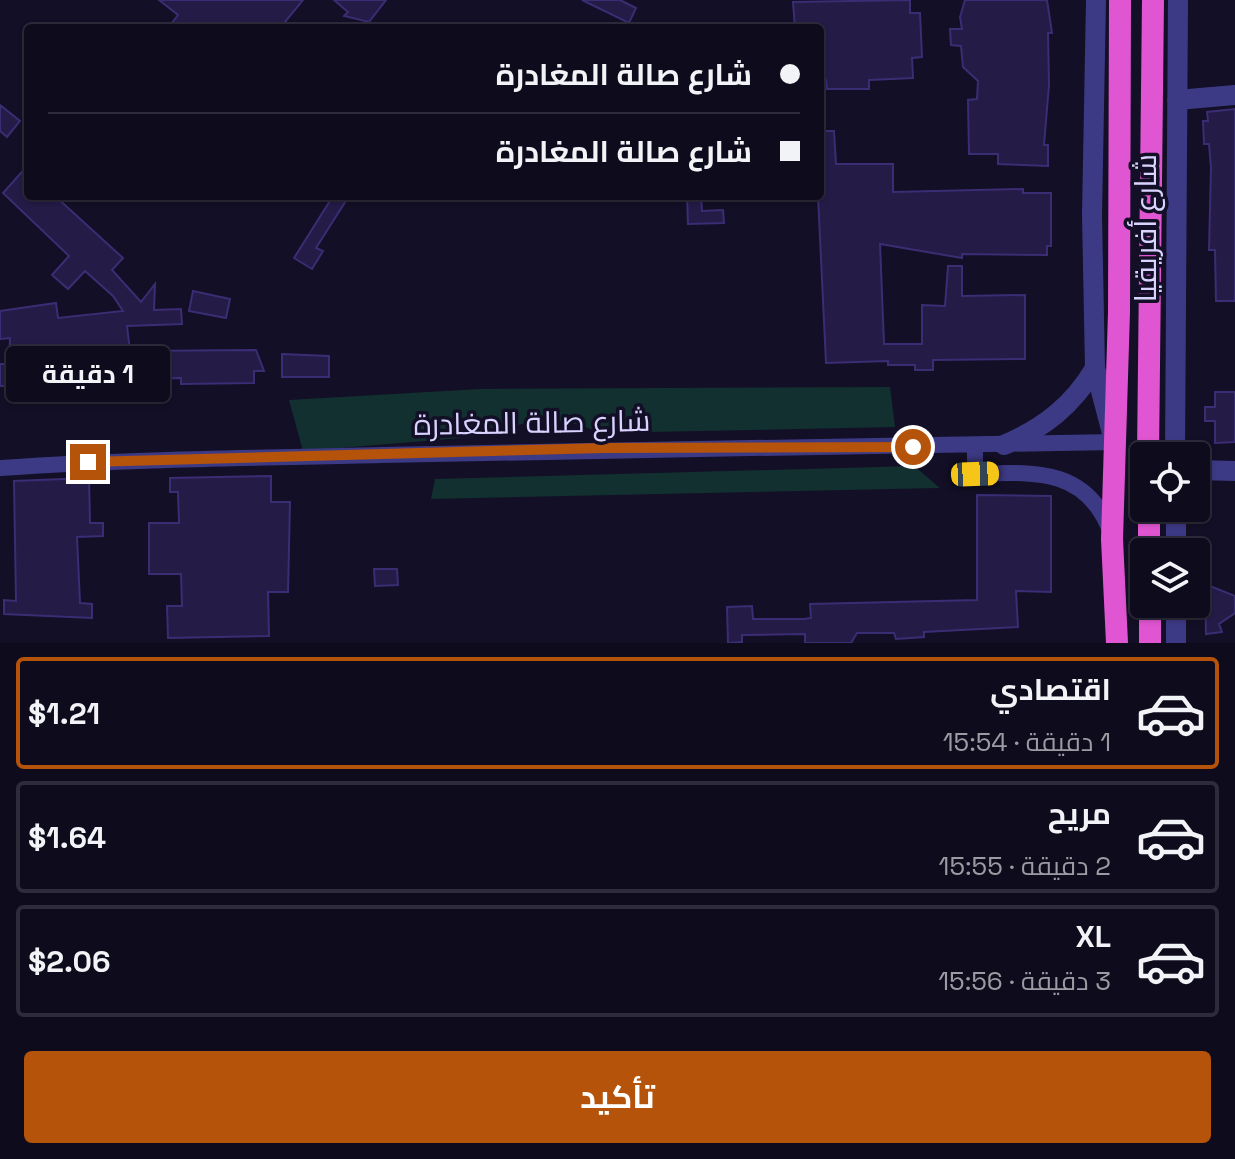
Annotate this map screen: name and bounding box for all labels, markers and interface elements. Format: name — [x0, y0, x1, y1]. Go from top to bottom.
text: شارع صالة المغادرة — [496, 55, 752, 94]
text: شارع صالة المغادرة — [496, 132, 752, 171]
street label: شارع أفريقيا — [1126, 154, 1166, 302]
callout: 1 دقيقة — [6, 346, 170, 402]
text: 1 دقيقة — [42, 357, 134, 391]
street label: شارع صالة المغادرة — [413, 401, 651, 445]
route start — [895, 429, 931, 465]
map controls — [1130, 442, 1210, 618]
button: locate — [1130, 442, 1210, 522]
route end — [70, 444, 106, 480]
car — [951, 461, 999, 487]
button: layers — [1130, 538, 1210, 618]
text: اقتصادي — [990, 670, 1111, 709]
icon: car — [1135, 677, 1207, 749]
text: $1.21 — [28, 694, 100, 733]
text: 1 دقيقة · 15:54 — [943, 725, 1111, 759]
text: مريح — [1048, 794, 1111, 833]
icon: car — [1135, 801, 1207, 873]
text: $1.64 — [28, 818, 106, 857]
text: 2 دقيقة · 15:55 — [939, 849, 1111, 883]
text: XL — [1075, 917, 1111, 956]
icon: car — [1135, 925, 1207, 997]
text: $2.06 — [28, 942, 111, 981]
text: 3 دقيقة · 15:56 — [938, 964, 1111, 998]
button: تأكيد — [24, 1051, 1211, 1143]

